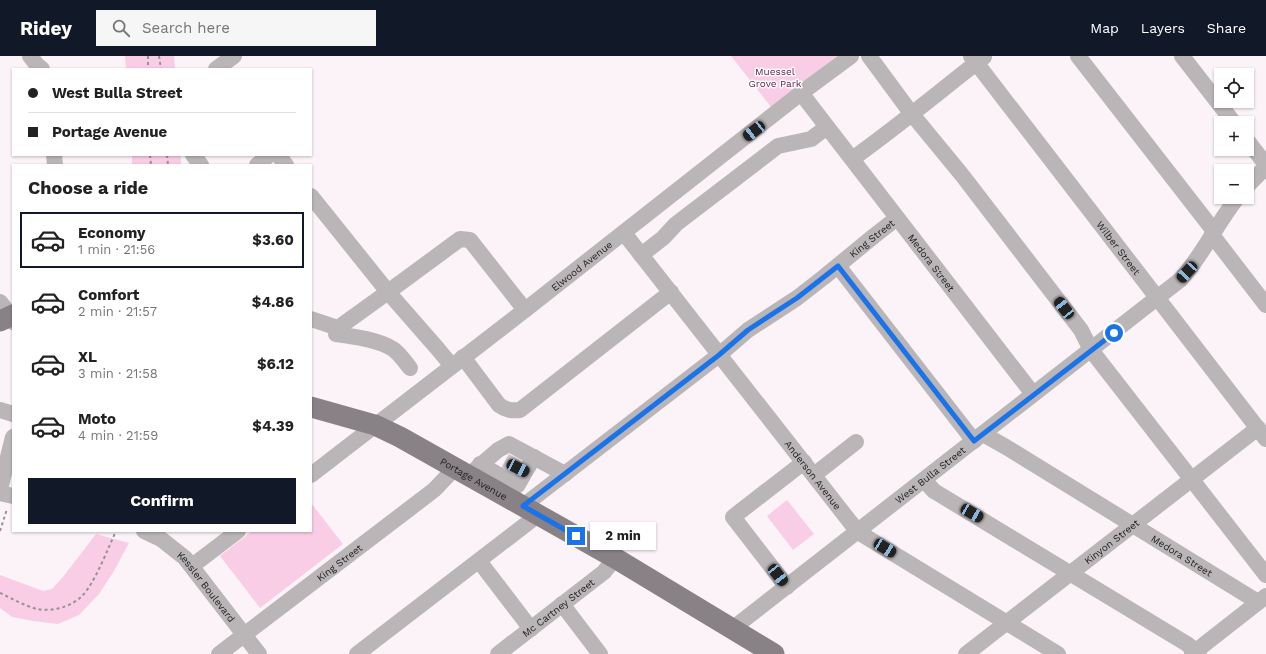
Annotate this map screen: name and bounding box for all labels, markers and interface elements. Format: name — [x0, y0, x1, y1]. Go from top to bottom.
search box — [96, 10, 376, 46]
text: Ridey — [20, 17, 72, 40]
icon: search — [110, 17, 132, 39]
text: Search here — [142, 19, 230, 37]
text: Map — [1090, 20, 1119, 36]
text: Layers — [1141, 20, 1185, 36]
text: Share — [1207, 20, 1246, 36]
park label: Muessel Grove Park — [748, 66, 802, 89]
map controls — [1214, 68, 1254, 204]
button: locate — [1214, 68, 1254, 108]
text: West Bulla Street — [52, 84, 182, 102]
button: + — [1214, 116, 1254, 156]
car — [741, 119, 767, 143]
text: Portage Avenue — [52, 123, 167, 141]
button: − — [1214, 164, 1254, 204]
text: Choose a ride — [28, 177, 148, 198]
street label: King Street — [847, 217, 897, 260]
street label: Wilber Street — [1094, 219, 1143, 278]
icon: car — [30, 222, 66, 258]
text: Economy — [78, 224, 145, 242]
text: $3.60 — [252, 231, 294, 249]
street label: Medora Street — [906, 232, 957, 294]
street label: Elwood Avenue — [549, 239, 614, 293]
text: 1 min · 21:56 — [78, 242, 155, 257]
car — [1174, 259, 1200, 285]
icon: car — [30, 284, 66, 320]
text: Comfort — [78, 286, 139, 304]
text: $4.86 — [252, 293, 294, 311]
car — [1052, 295, 1076, 321]
text: 2 min · 21:57 — [78, 304, 157, 319]
route start — [1105, 324, 1123, 342]
icon: car — [30, 346, 66, 382]
text: XL — [78, 348, 97, 366]
text: $6.12 — [257, 355, 294, 373]
text: 3 min · 21:58 — [78, 366, 158, 381]
icon: car — [30, 408, 66, 444]
text: Moto — [78, 410, 116, 428]
text: $4.39 — [252, 417, 294, 435]
text: 4 min · 21:59 — [78, 428, 158, 443]
street label: Anderson Avenue — [782, 438, 843, 512]
street label: West Bulla Street — [893, 444, 968, 506]
street label: Portage Avenue — [438, 456, 509, 502]
car — [505, 457, 531, 479]
button: Confirm — [28, 478, 296, 524]
car — [959, 502, 985, 524]
street label: Kinyon Street — [1082, 517, 1142, 566]
callout: 2 min — [590, 522, 656, 550]
route end — [567, 527, 585, 545]
text: 2 min — [605, 528, 641, 543]
street label: Medora Street — [1149, 533, 1215, 579]
car — [872, 537, 898, 559]
street label: King Street — [314, 541, 365, 584]
street label: Kessler Boulevard — [175, 549, 237, 624]
car — [766, 562, 790, 588]
street label: Mc Cartney Street — [520, 576, 597, 639]

